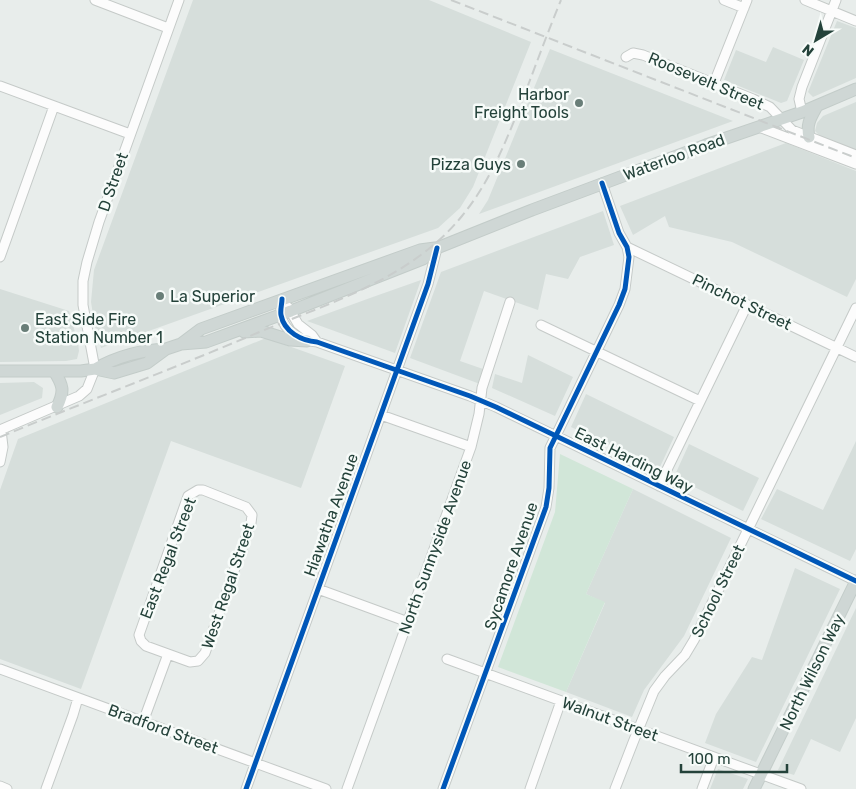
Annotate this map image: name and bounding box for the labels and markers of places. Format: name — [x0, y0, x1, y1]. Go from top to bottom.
place label: Harbor Freight Tools — [474, 85, 569, 122]
marker: Harbor Freight Tools — [573, 97, 585, 109]
place label: Pizza Guys — [431, 155, 511, 174]
marker: Pizza Guys — [515, 158, 527, 170]
place label: La Superior — [170, 287, 255, 306]
marker: La Superior — [154, 290, 166, 302]
place label: East Side Fire Station Number 1 — [35, 310, 163, 347]
marker: East Side Fire Station Number 1 — [19, 322, 31, 334]

